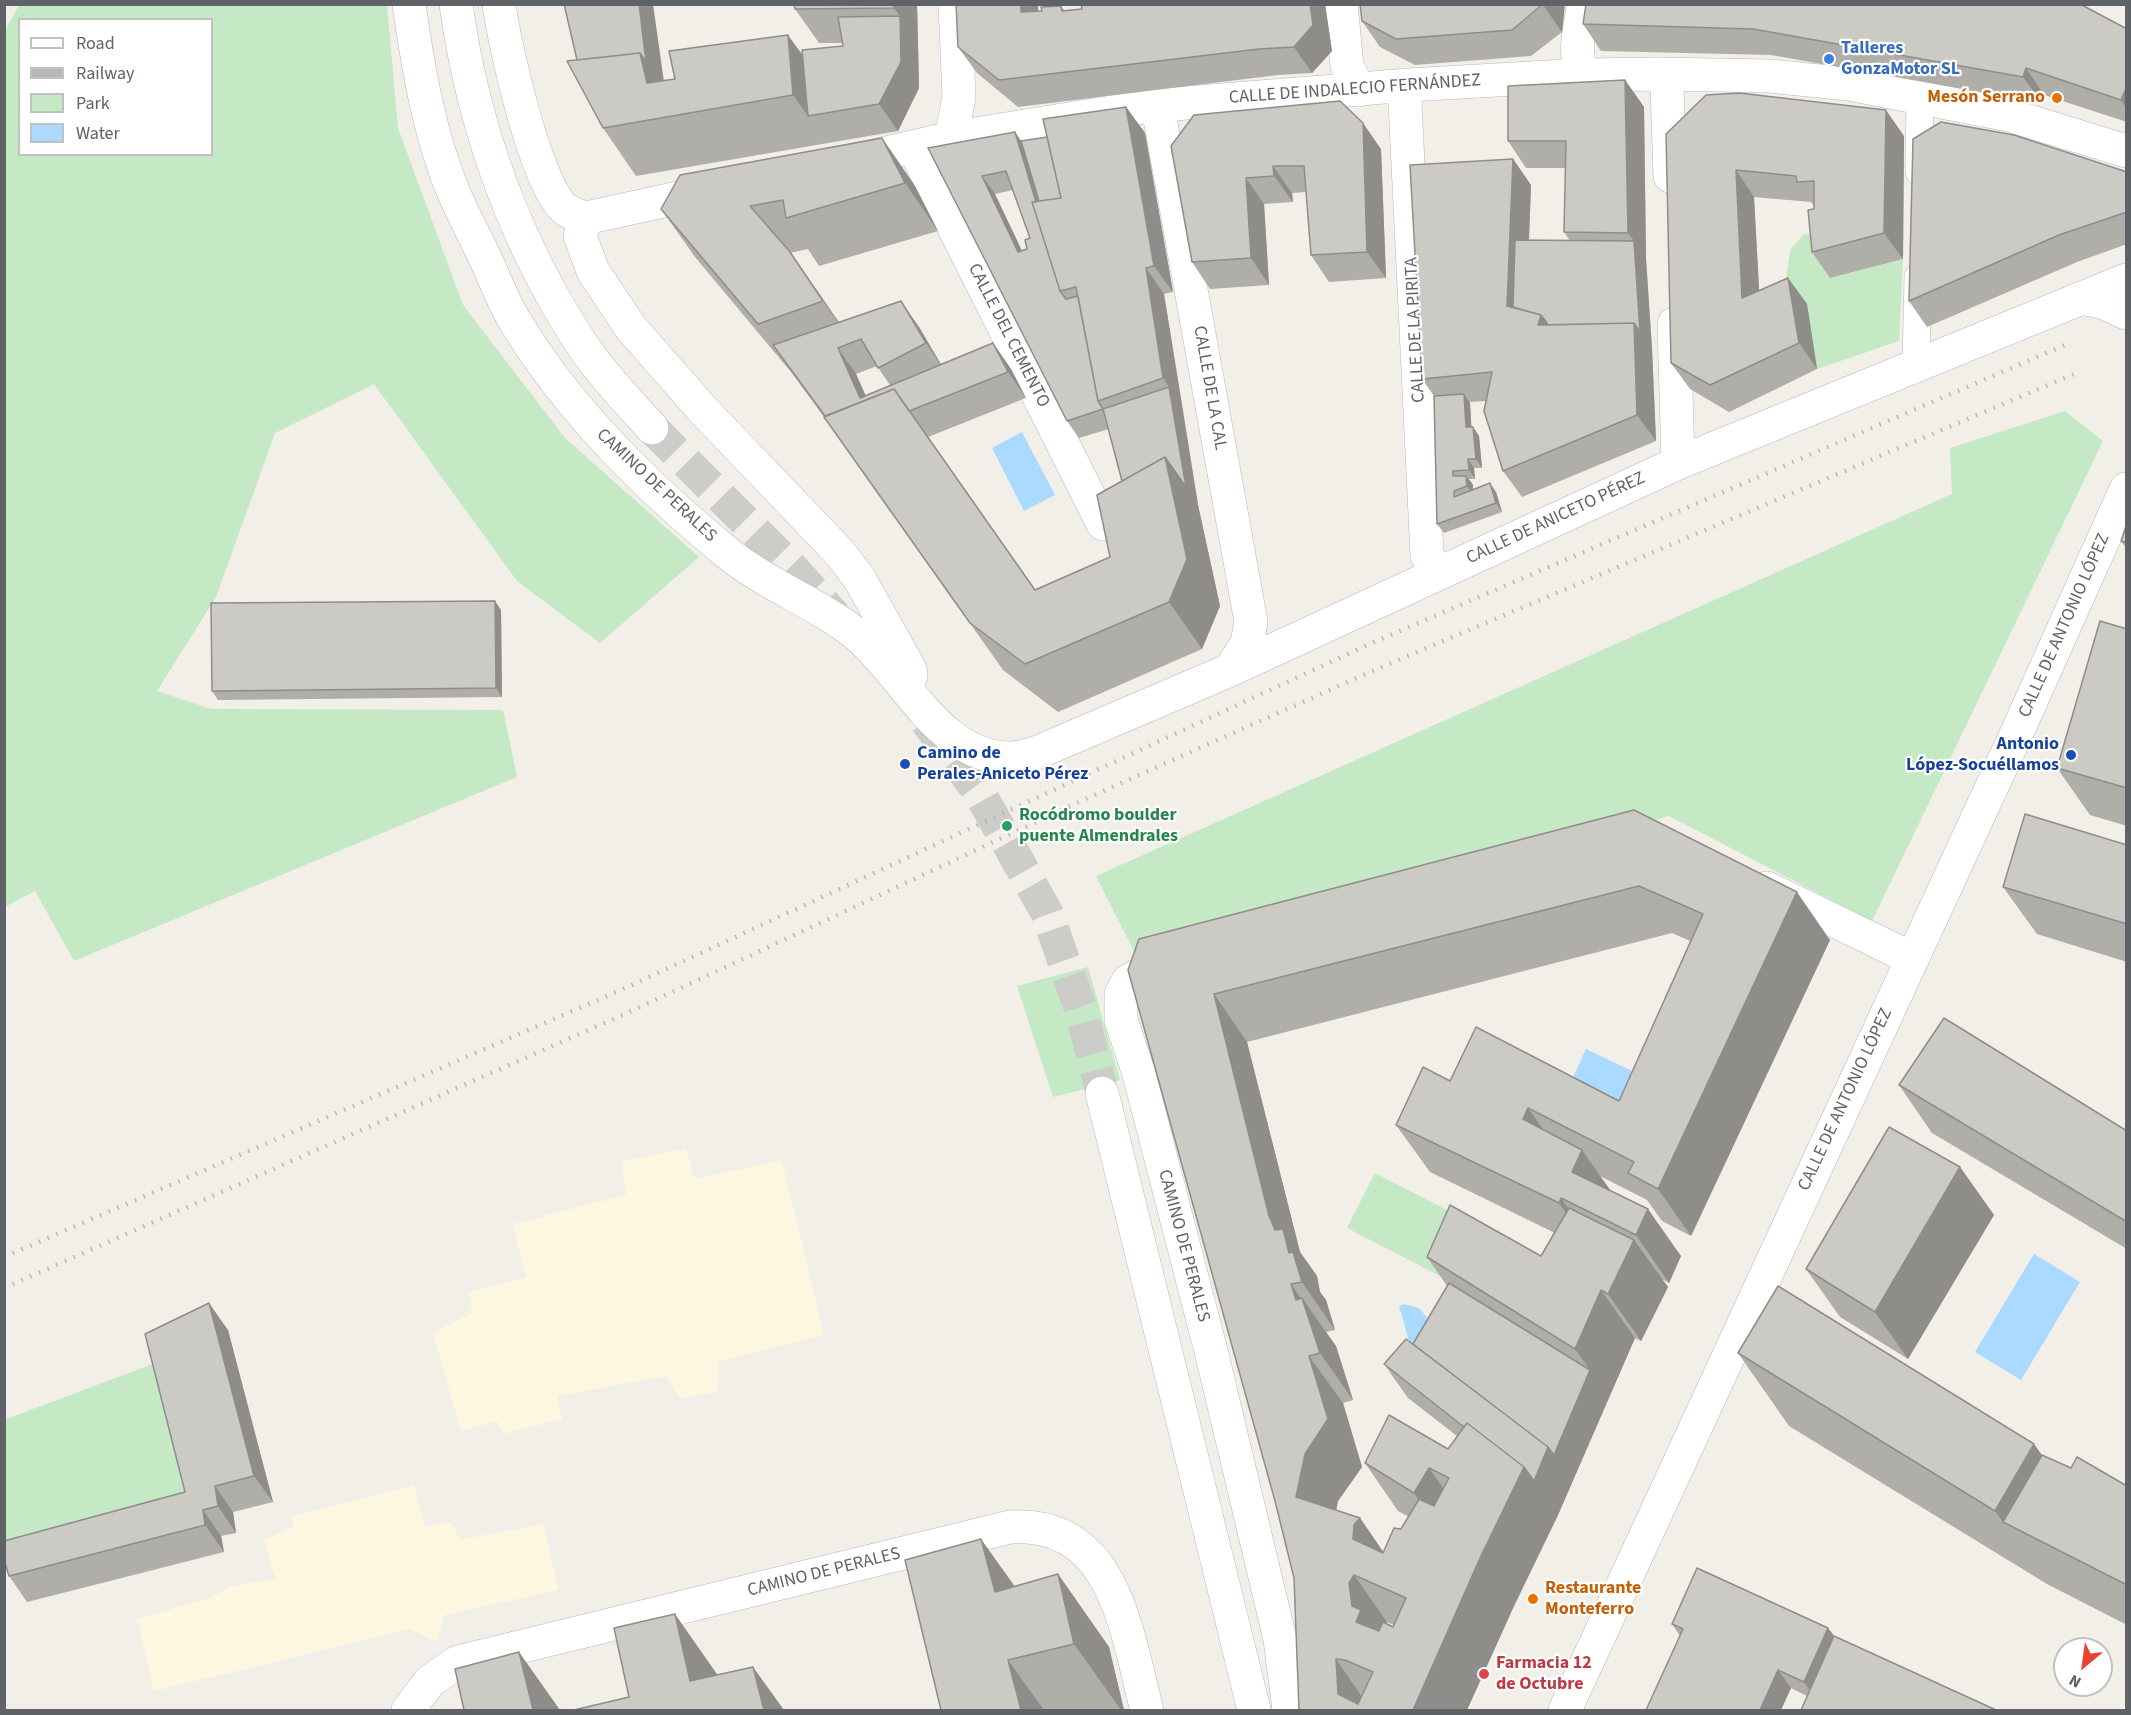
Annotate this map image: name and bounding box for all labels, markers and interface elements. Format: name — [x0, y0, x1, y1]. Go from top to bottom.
legend — [18, 18, 213, 156]
text: Road — [76, 31, 115, 56]
place label: Talleres GonzaMotor SL — [1841, 38, 1960, 80]
marker: Talleres GonzaMotor SL — [1822, 52, 1836, 66]
text: Railway — [76, 61, 135, 86]
street label: CALLE DE INDALECIO FERNÁNDEZ — [1228, 70, 1482, 110]
place label: Mesón Serrano — [1927, 87, 2045, 109]
text: Park — [76, 91, 110, 116]
marker: Mesón Serrano — [2050, 91, 2064, 105]
text: Water — [76, 121, 120, 146]
street label: CALLE DE LA PIRITA — [1401, 257, 1431, 403]
street label: CALLE DEL CEMENTO — [962, 260, 1054, 412]
street label: CALLE DE LA CAL — [1187, 324, 1231, 452]
street label: CAMINO DE PERALES — [591, 425, 721, 547]
street label: CALLE DE ANICETO PÉREZ — [1463, 468, 1649, 570]
street label: CALLE DE ANTONIO LÓPEZ — [2015, 531, 2115, 721]
place label: Antonio López-Socuéllamos — [1906, 734, 2059, 777]
place label: Camino de Perales-Aniceto Pérez — [917, 743, 1088, 786]
marker: Antonio López-Socuéllamos — [2064, 748, 2078, 762]
marker: Camino de Perales-Aniceto Pérez — [898, 757, 912, 771]
place label: Rocódromo boulder puente Almendrales — [1019, 805, 1178, 848]
marker: Rocódromo boulder puente Almendrales — [1000, 819, 1014, 833]
street label: CALLE DE ANTONIO LÓPEZ — [1794, 1005, 1898, 1195]
street label: CAMINO DE PERALES — [1152, 1168, 1214, 1324]
street label: CAMINO DE PERALES — [745, 1544, 903, 1602]
place label: Restaurante Monteferro — [1545, 1578, 1641, 1620]
marker: Restaurante Monteferro — [1526, 1592, 1540, 1606]
north arrow — [2053, 1637, 2113, 1697]
place label: Farmacia 12 de Octubre — [1496, 1653, 1592, 1696]
marker: Farmacia 12 de Octubre — [1477, 1667, 1491, 1681]
text: N — [2065, 1669, 2085, 1693]

